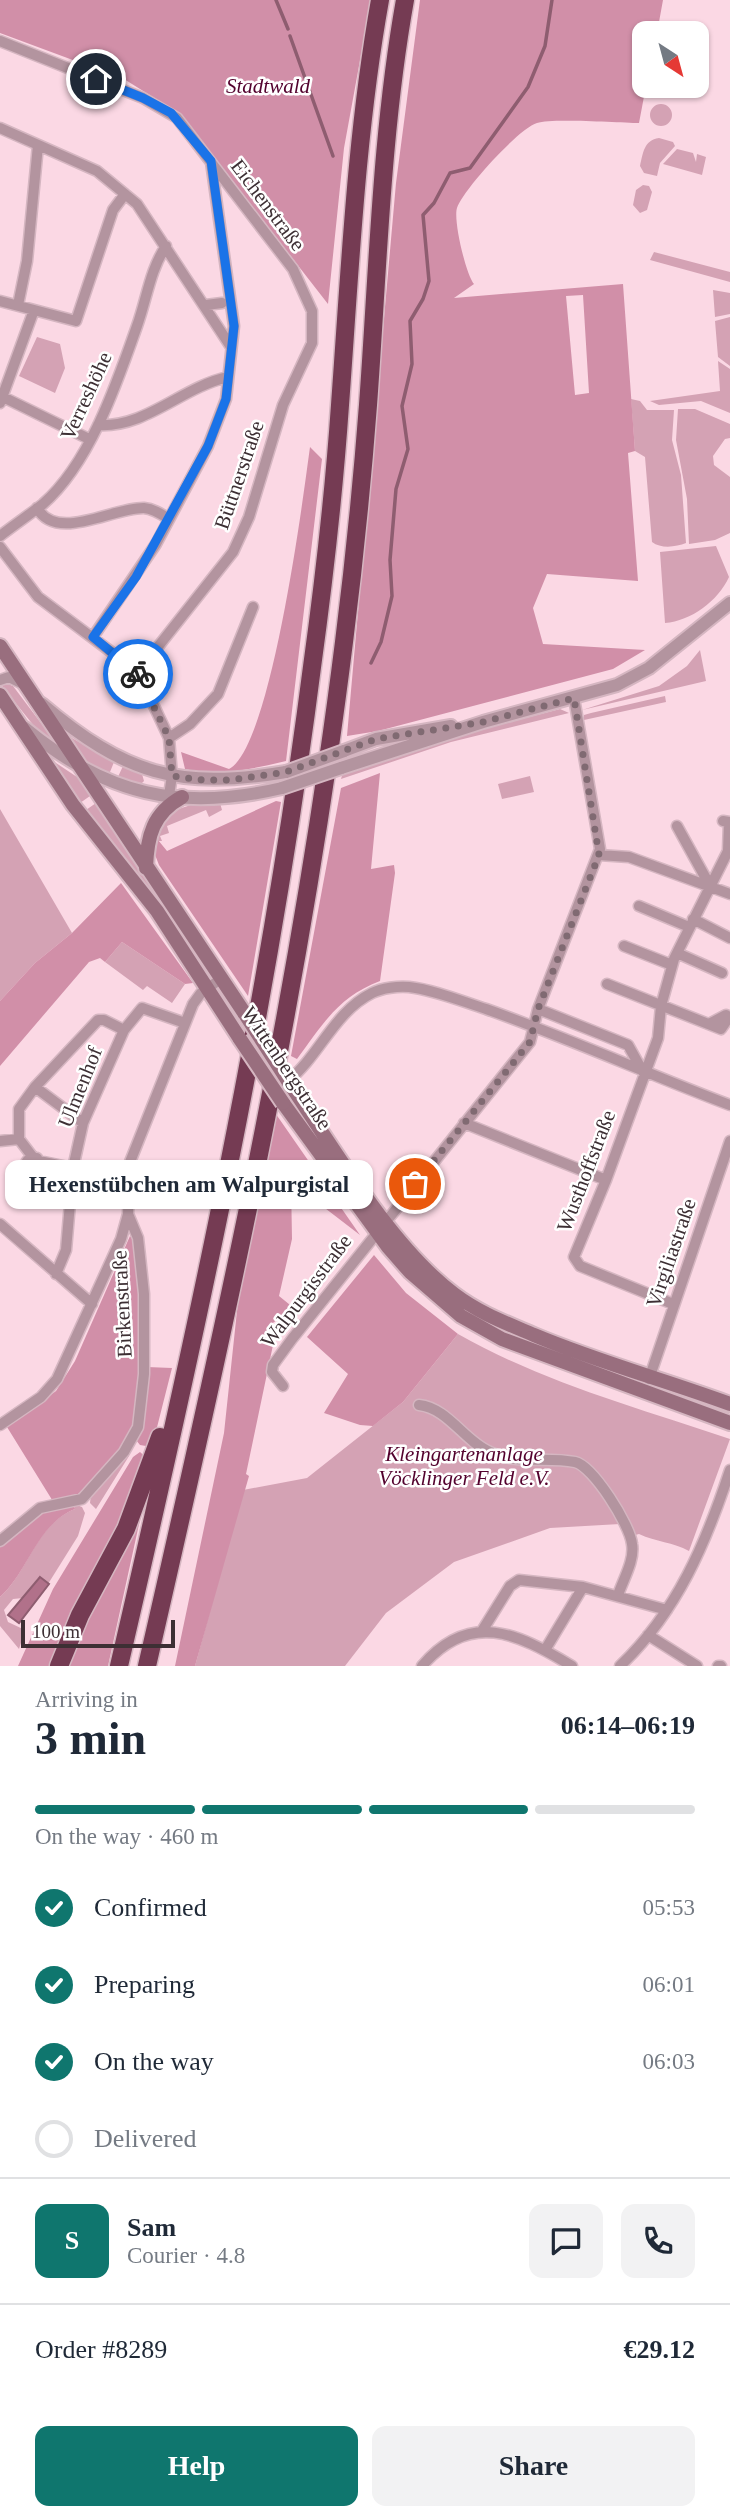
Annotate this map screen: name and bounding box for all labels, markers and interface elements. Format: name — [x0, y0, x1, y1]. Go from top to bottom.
north arrow — [632, 21, 709, 98]
map controls — [632, 21, 709, 98]
pin — [66, 49, 126, 109]
icon: home — [77, 60, 115, 98]
park label: Stadtwald — [226, 74, 311, 98]
street label: Eichenstraße — [226, 154, 310, 256]
street label: Verreshöhe — [55, 348, 117, 444]
street label: Büttnerstraße — [209, 418, 269, 532]
courier — [103, 639, 173, 709]
icon: bike — [119, 655, 157, 693]
street label: Wittenbergstraße — [237, 1002, 337, 1134]
street label: Ulmenhof — [53, 1043, 107, 1131]
street label: Wusthoffstraße — [552, 1107, 620, 1235]
pin — [385, 1154, 445, 1214]
callout: Hexenstübchen am Walpurgistal — [5, 1160, 373, 1208]
icon: bag — [396, 1165, 434, 1203]
text: Hexenstübchen am Walpurgistal — [29, 1172, 349, 1197]
street label: Virgiliastraße — [641, 1195, 701, 1311]
street label: Walpurgisstraße — [256, 1230, 356, 1352]
street label: Birkenstraße — [107, 1250, 137, 1358]
park label: Kleingartenanlage Vöcklinger Feld e.V. — [378, 1442, 550, 1490]
scale bar — [21, 1617, 175, 1649]
text: 100 m — [32, 1621, 80, 1642]
text: Arriving in — [35, 1687, 138, 1712]
text: 06:14–06:19 — [561, 1711, 695, 1740]
text: 3 min — [35, 1713, 146, 1764]
text: On the way · 460 m — [35, 1824, 218, 1849]
icon: check — [35, 1889, 73, 1927]
text: Confirmed — [94, 1893, 207, 1922]
text: 05:53 — [643, 1895, 695, 1920]
icon: check — [35, 1966, 73, 2004]
text: Preparing — [94, 1970, 195, 1999]
text: 06:01 — [643, 1972, 695, 1997]
icon: check — [35, 2043, 73, 2081]
text: On the way — [94, 2047, 214, 2076]
text: 06:03 — [643, 2049, 695, 2074]
text: Delivered — [94, 2124, 197, 2153]
button: chat — [529, 2204, 603, 2278]
button: phone — [621, 2204, 695, 2278]
text: Sam — [127, 2213, 176, 2242]
text: S — [65, 2226, 79, 2255]
text: Courier · 4.8 — [127, 2243, 245, 2268]
text: Order #8289 — [35, 2335, 167, 2364]
text: €29.12 — [624, 2335, 695, 2364]
button: Help — [35, 2426, 358, 2506]
button: Share — [372, 2426, 695, 2506]

